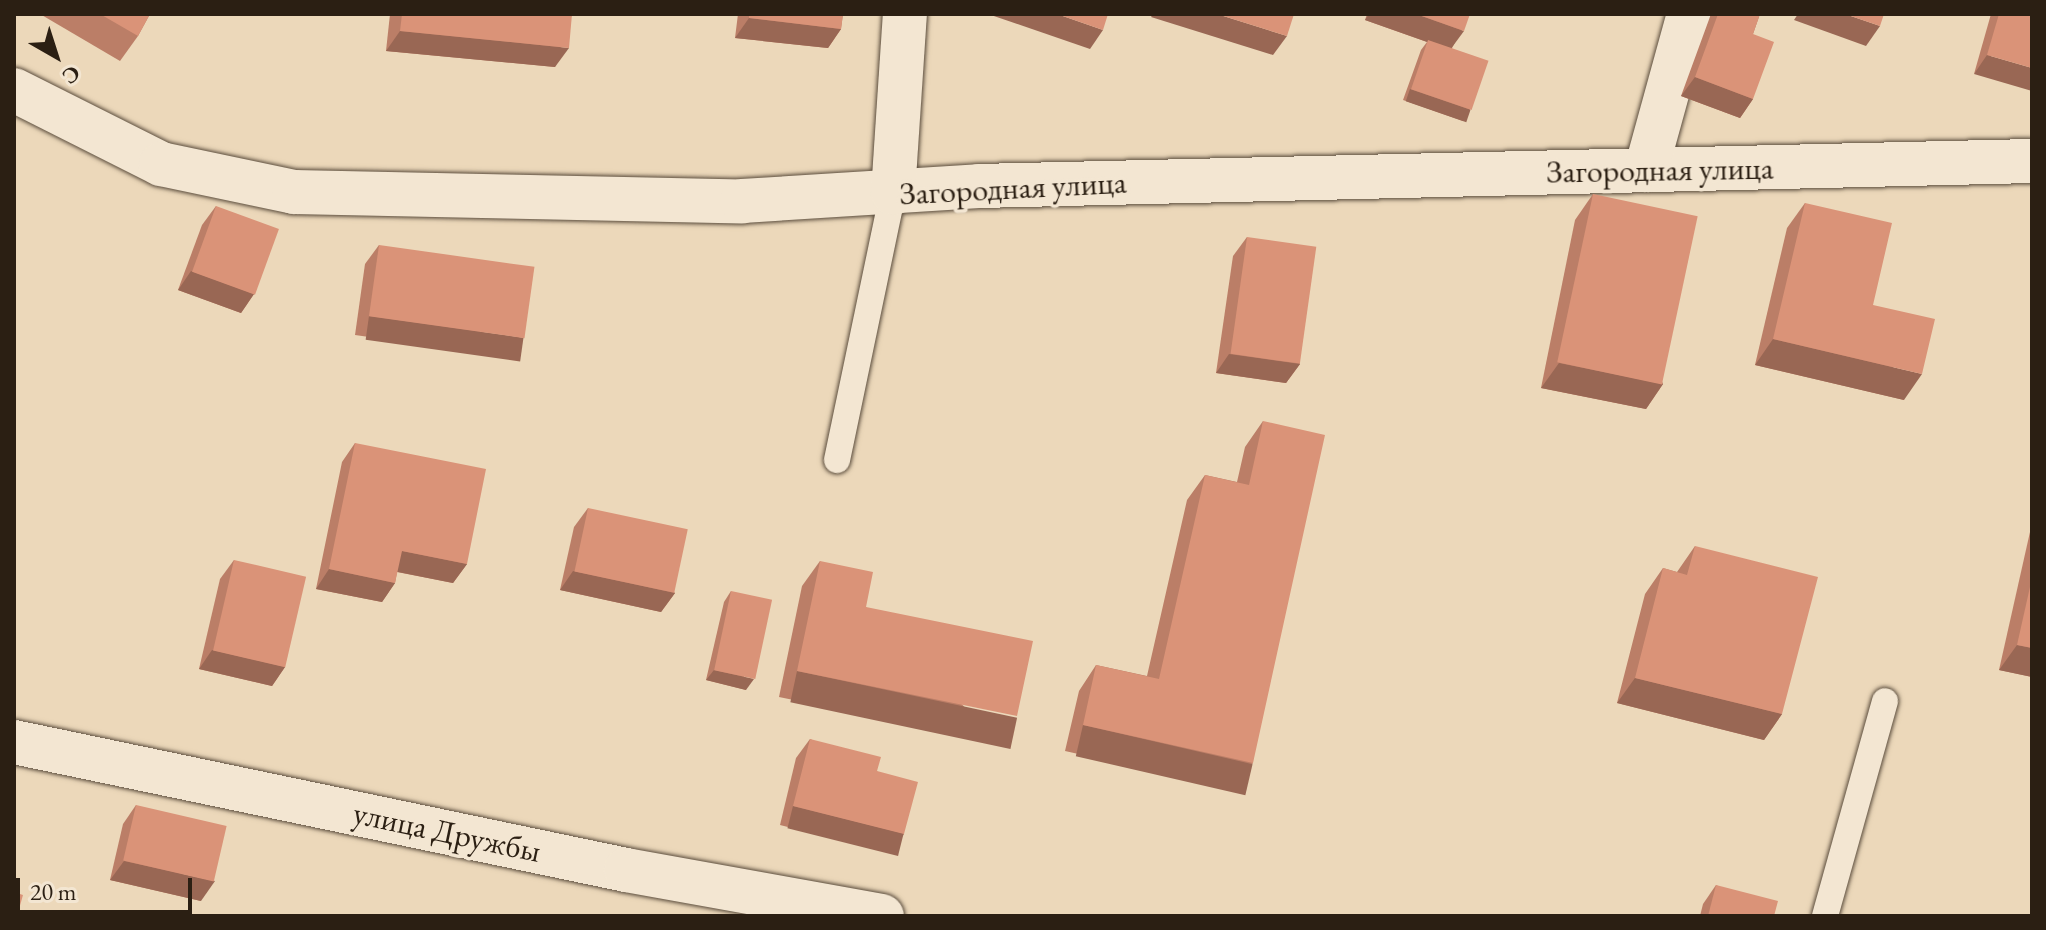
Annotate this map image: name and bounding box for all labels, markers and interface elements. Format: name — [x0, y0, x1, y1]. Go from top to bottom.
north arrow — [16, 16, 96, 96]
text: С — [56, 59, 87, 91]
street label: Загородная улица — [1546, 149, 1774, 191]
street label: Загородная улица — [898, 163, 1128, 213]
street label: улица Дружбы — [350, 793, 544, 871]
scale bar — [20, 862, 196, 912]
text: 20 m — [30, 876, 77, 907]

